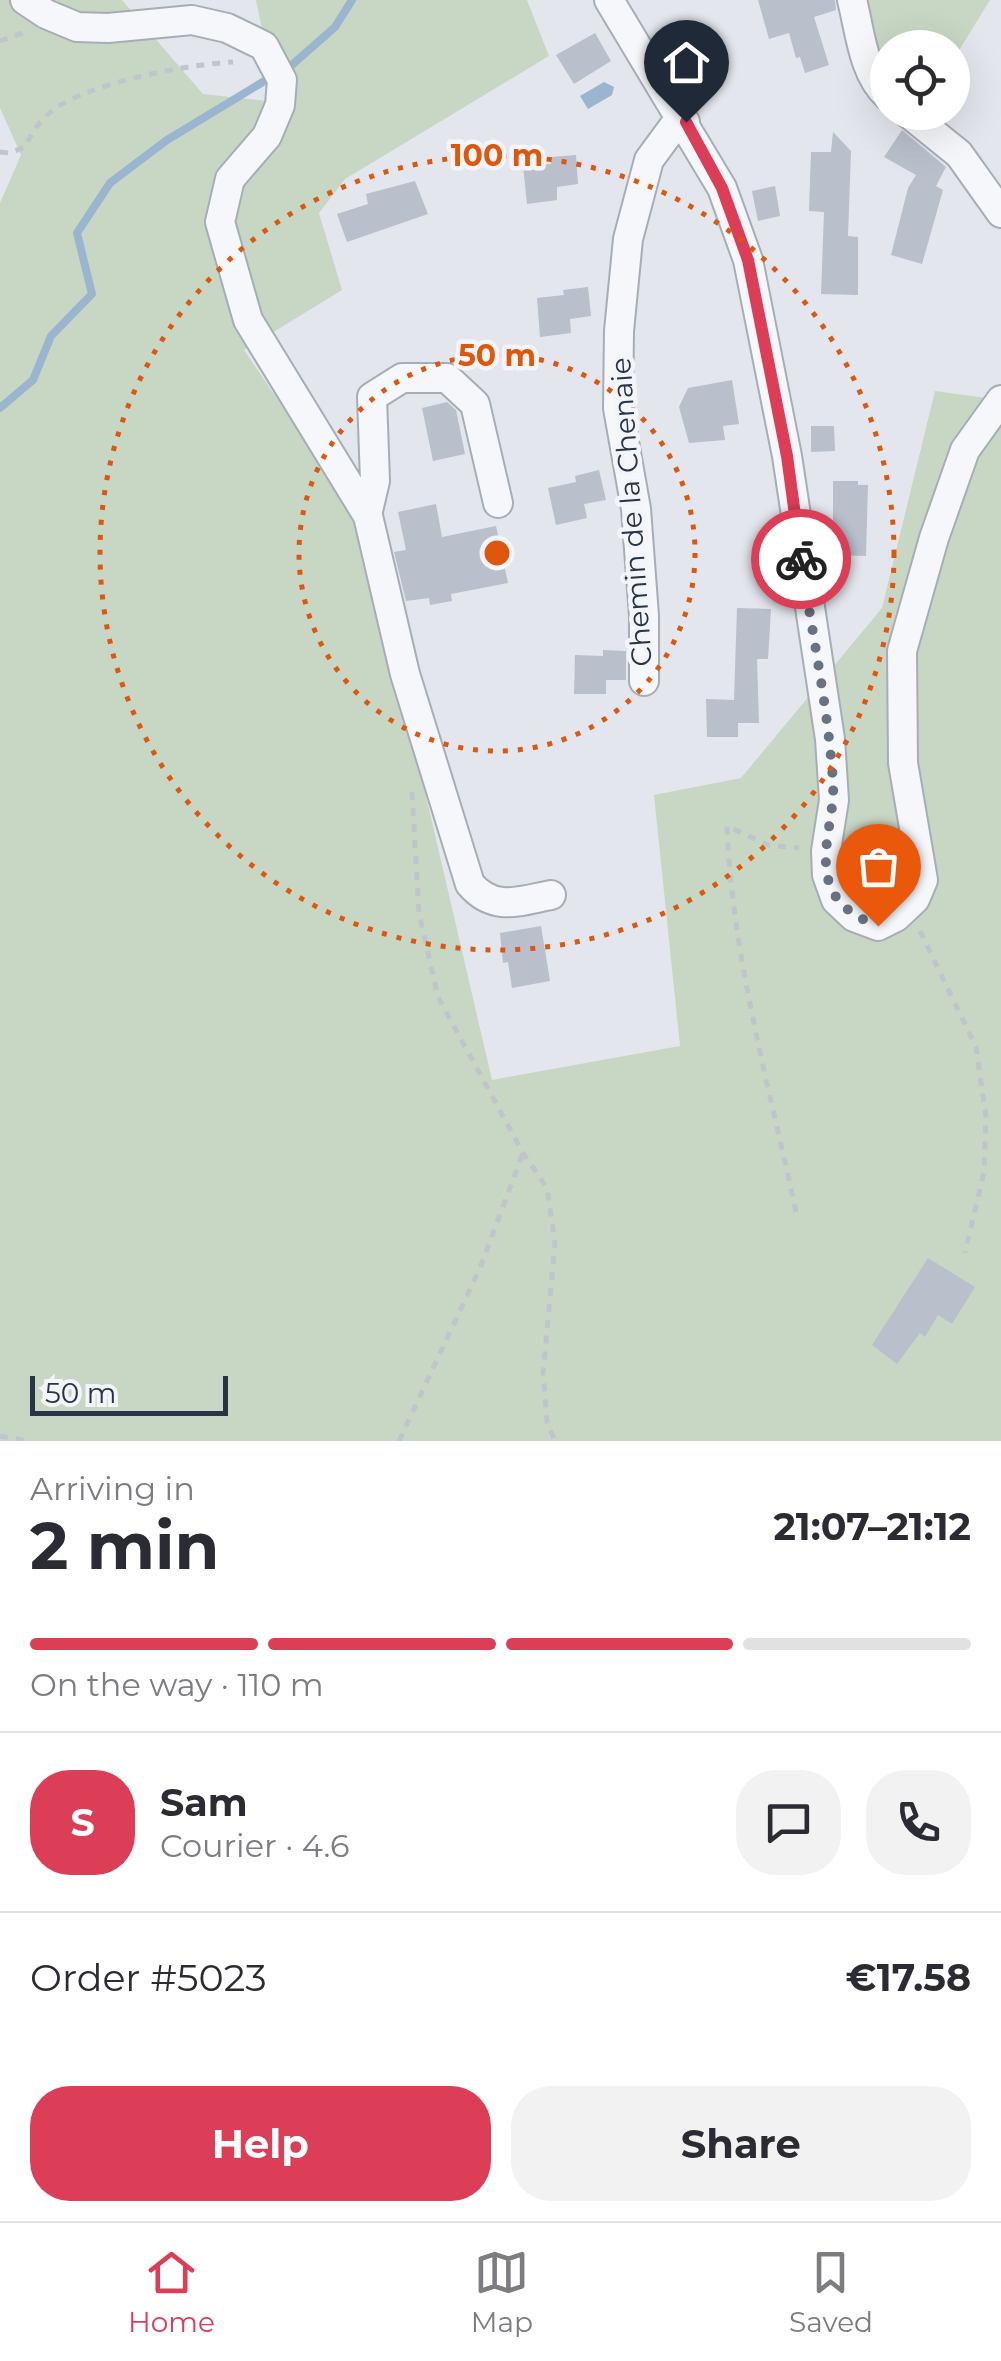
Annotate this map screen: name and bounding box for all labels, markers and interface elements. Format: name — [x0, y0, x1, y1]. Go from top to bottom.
pin — [644, 20, 729, 123]
map controls — [870, 30, 970, 130]
button: locate — [870, 30, 970, 130]
icon: home — [659, 35, 714, 90]
text: 100 m — [451, 137, 543, 174]
text: 50 m — [458, 337, 536, 374]
street label: Chemin de la Chenaie — [603, 356, 659, 668]
courier — [751, 509, 851, 609]
icon: bike — [774, 532, 829, 587]
centre of rings — [479, 535, 515, 571]
pin — [836, 824, 921, 927]
icon: bag — [851, 839, 906, 894]
scale bar — [30, 1371, 228, 1416]
text: 50 m — [45, 1376, 116, 1410]
text: Arriving in — [30, 1469, 195, 1508]
text: 21:07–21:12 — [773, 1503, 971, 1550]
text: 2 min — [30, 1506, 219, 1585]
text: On the way · 110 m — [30, 1665, 324, 1704]
button: chat — [736, 1770, 841, 1875]
button: phone — [866, 1770, 971, 1875]
text: Sam — [160, 1779, 248, 1826]
text: S — [70, 1799, 95, 1846]
text: Courier · 4.6 — [160, 1826, 349, 1865]
text: Order #5023 — [30, 1954, 267, 2001]
text: €17.58 — [846, 1954, 971, 2001]
button: Help — [30, 2086, 491, 2201]
button: Share — [511, 2086, 971, 2201]
tab: Home — [128, 2245, 215, 2339]
tab: Map — [471, 2245, 533, 2339]
tab: Saved — [789, 2245, 873, 2339]

